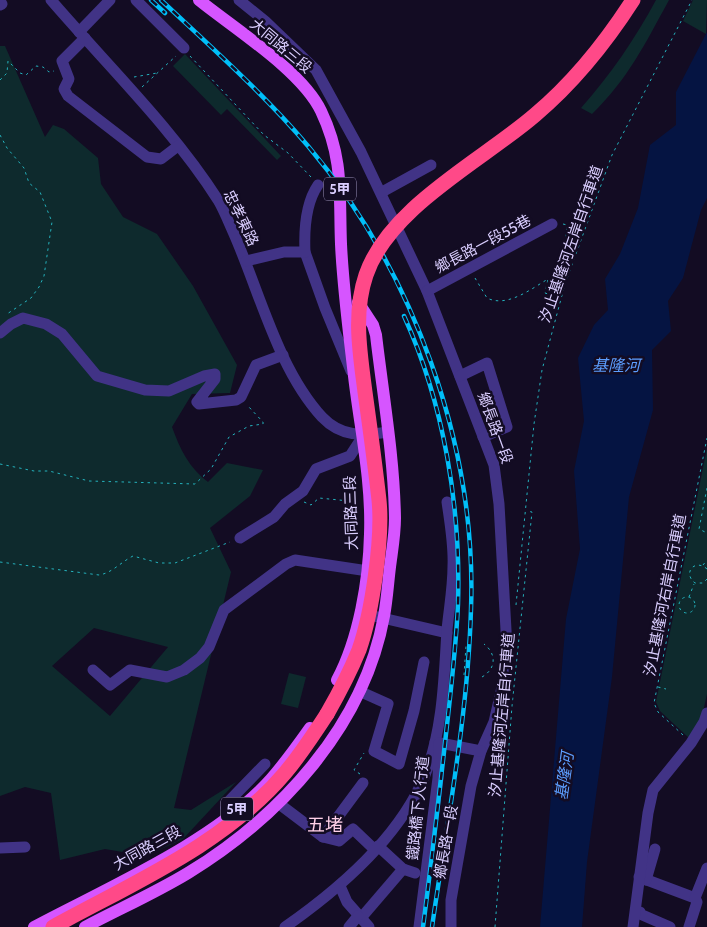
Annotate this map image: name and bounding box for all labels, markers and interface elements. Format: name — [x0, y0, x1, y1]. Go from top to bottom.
street label: 大同路三段 — [246, 15, 316, 77]
street label: 汐止基隆河左岸自行車道 — [536, 163, 606, 325]
road number: 5甲 — [324, 178, 356, 200]
street label: 忠孝東路 — [220, 187, 262, 249]
street label: 鄉長路一段55巷 — [432, 211, 534, 277]
water label: 基隆河 — [592, 356, 643, 375]
street label: 鄉長路一段 — [474, 390, 516, 466]
street label: 大同路三段 — [341, 475, 361, 551]
street label: 汐止基隆河右岸自行車道 — [640, 512, 690, 678]
street label: 汐止基隆河左岸自行車道 — [486, 632, 518, 798]
water label: 基隆河 — [552, 748, 578, 801]
street label: 鐵路橋下人行道 — [404, 755, 432, 861]
road number: 5甲 — [221, 798, 253, 821]
street label: 鄉長路一段 — [431, 803, 461, 881]
district label: 五堵 — [307, 814, 343, 836]
street label: 大同路三段 — [110, 822, 184, 874]

